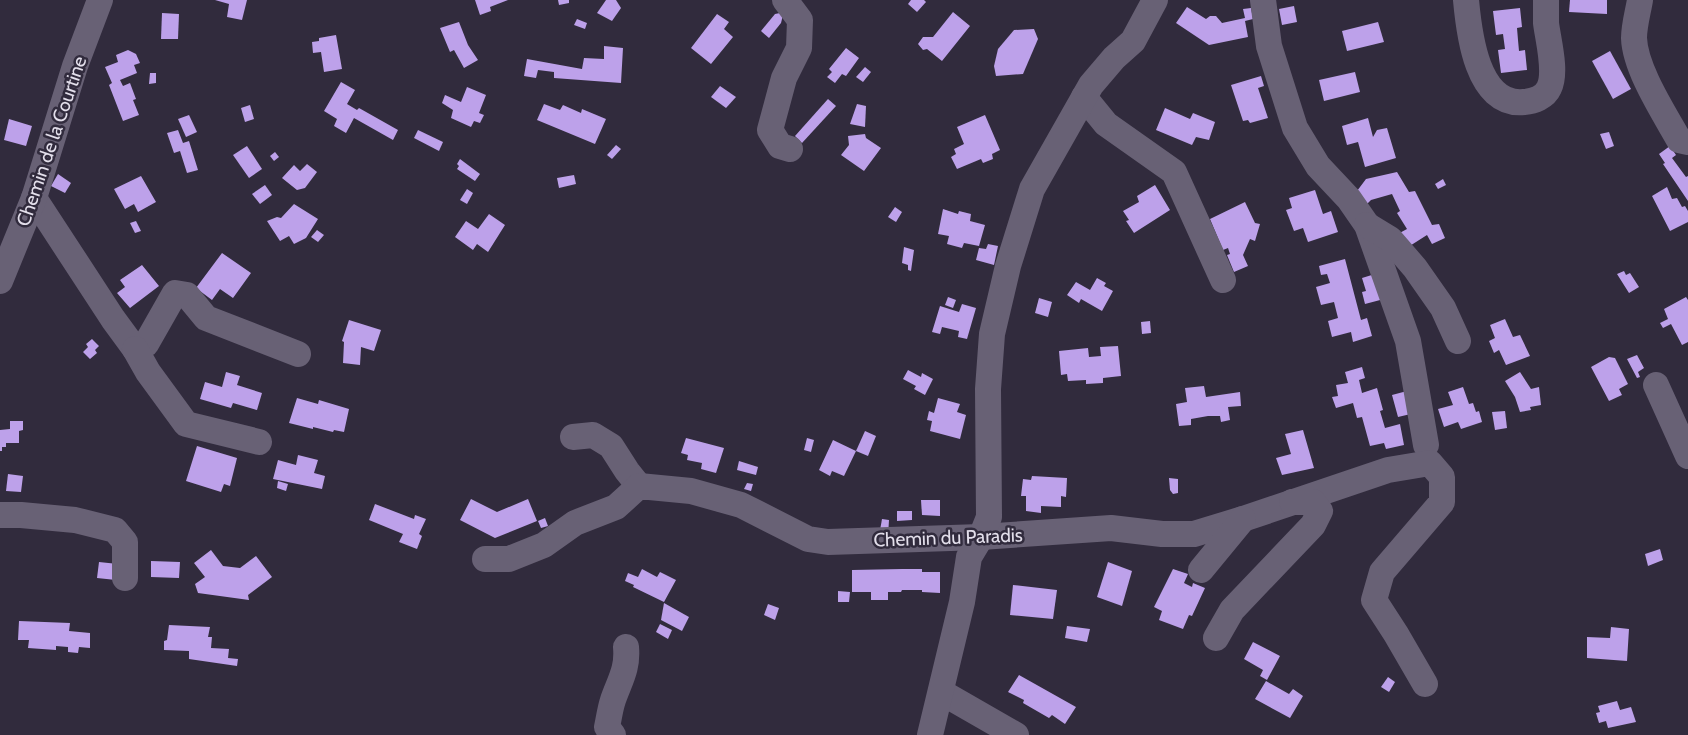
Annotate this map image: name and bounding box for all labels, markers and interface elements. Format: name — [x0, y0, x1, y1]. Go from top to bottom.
street label: Chemin de la Courtine — [12, 53, 91, 229]
street label: Chemin du Paradis — [873, 523, 1023, 552]

